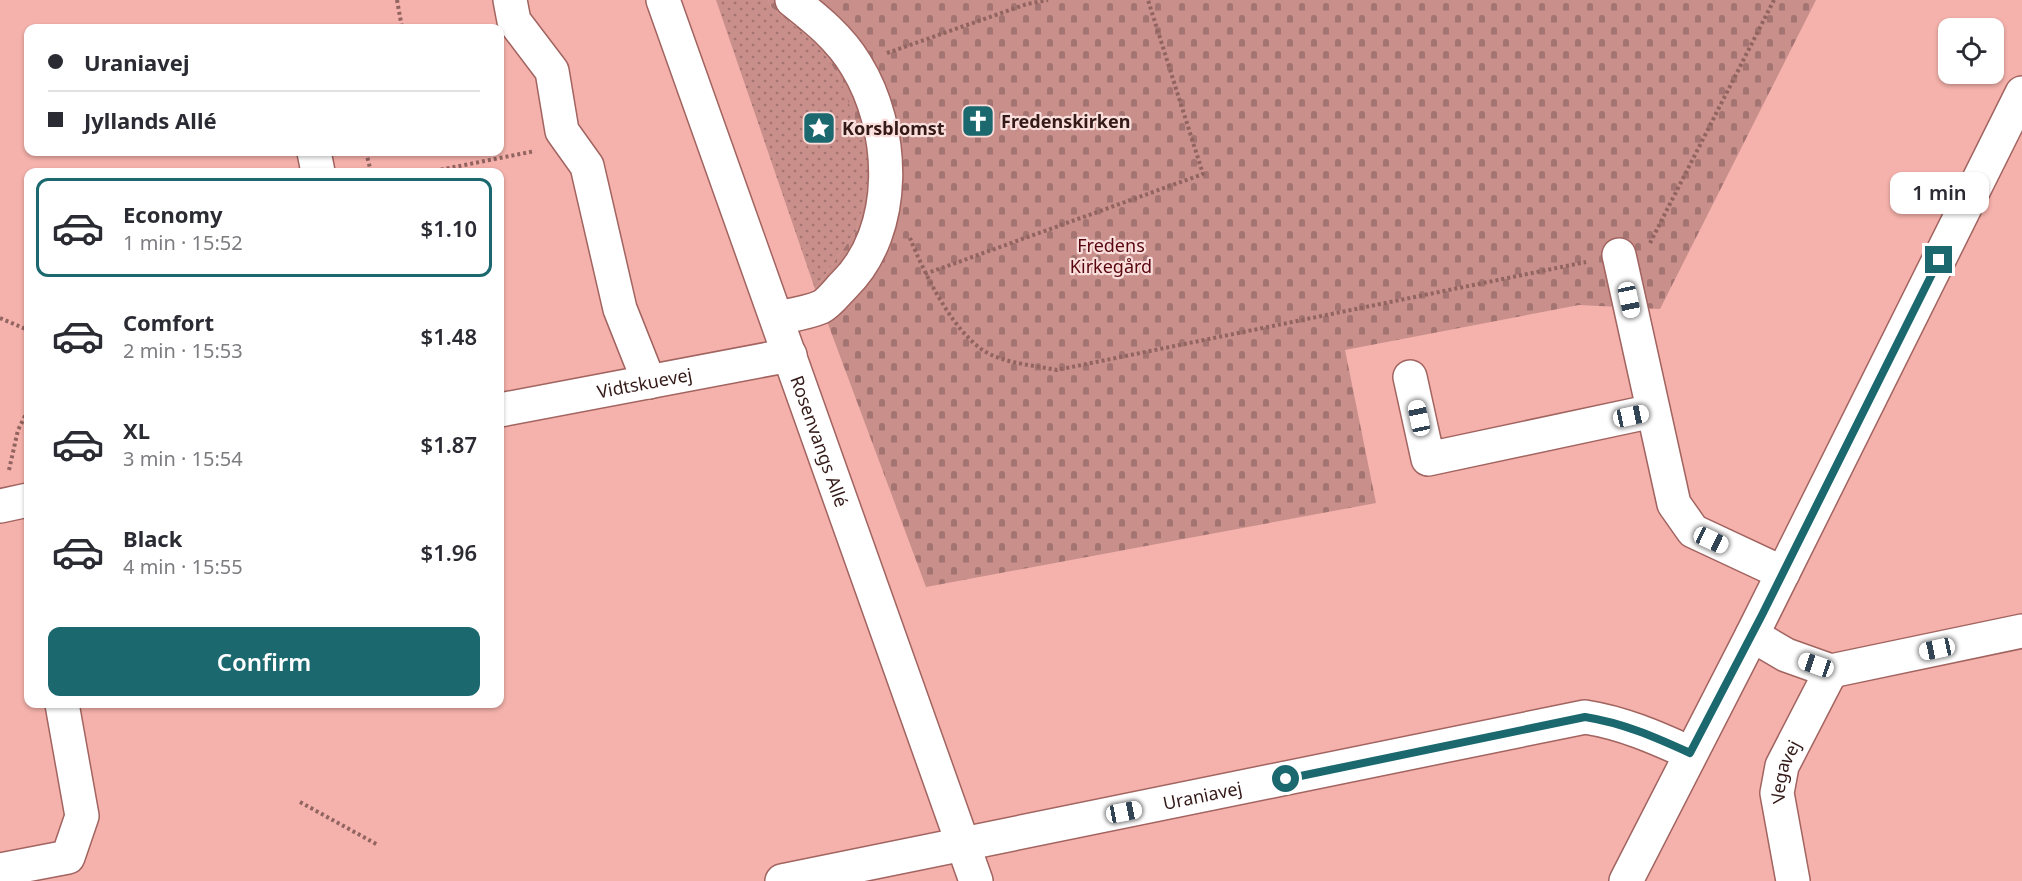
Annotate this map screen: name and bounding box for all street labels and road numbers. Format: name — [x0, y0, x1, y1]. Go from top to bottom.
street label: Vidtskuevej — [595, 362, 694, 403]
street label: Rosenvangs Allé — [785, 372, 854, 510]
street label: Vegavej — [1765, 736, 1805, 805]
street label: Uraniavej — [1161, 775, 1244, 815]

